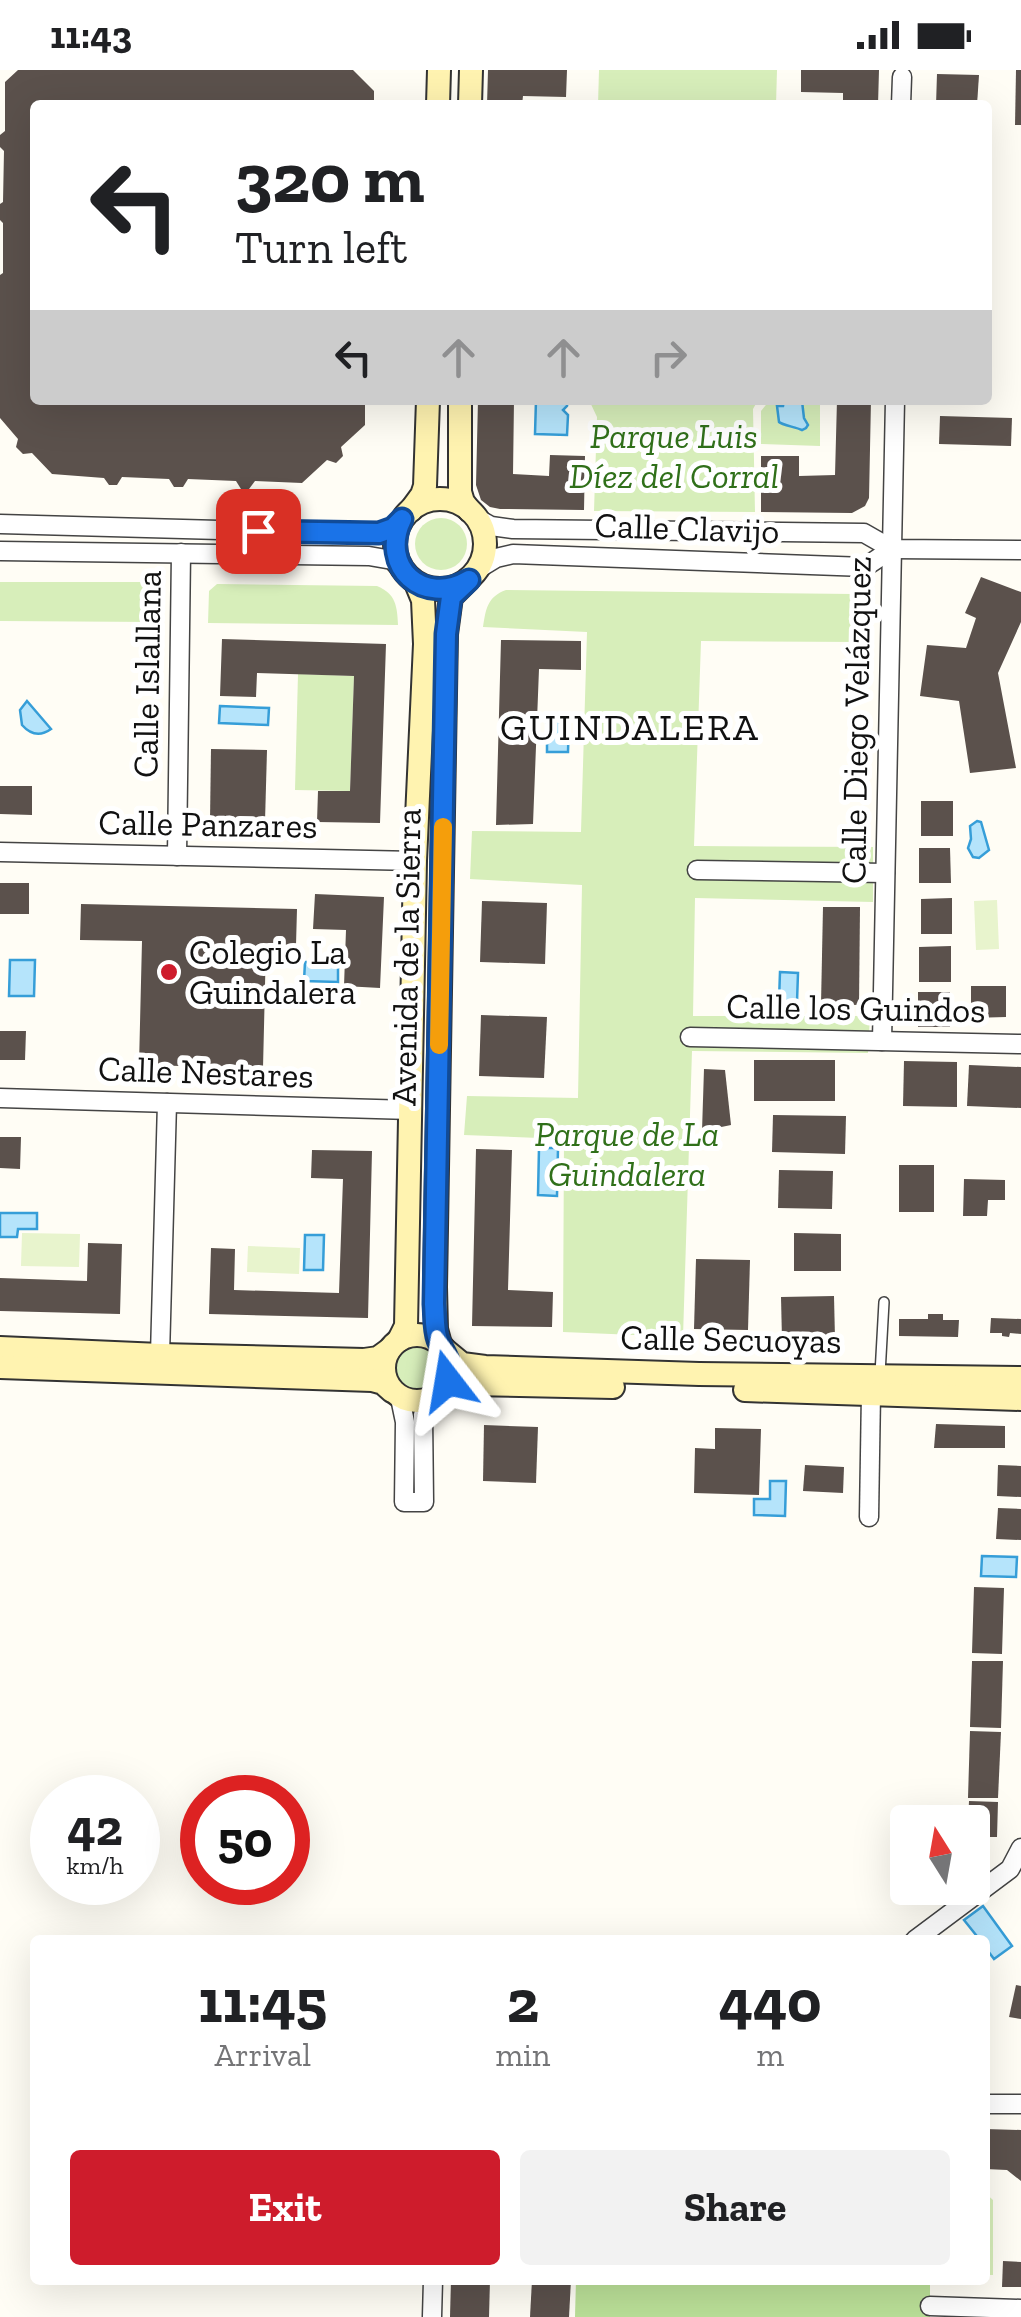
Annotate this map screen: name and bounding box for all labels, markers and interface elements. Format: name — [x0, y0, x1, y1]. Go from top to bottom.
text: 11:43 — [50, 12, 132, 58]
text: 320 m — [235, 136, 425, 220]
icon: left — [70, 140, 200, 270]
text: Turn left — [235, 221, 407, 275]
icon: left — [326, 330, 381, 385]
icon: ahead — [431, 330, 486, 385]
icon: ahead — [536, 330, 591, 385]
icon: right — [641, 330, 696, 385]
park label: Parque Luis Díez del Corral — [569, 415, 779, 497]
pin — [216, 489, 301, 574]
icon: arrive — [231, 504, 286, 559]
street label: Calle Clavijo — [594, 504, 780, 552]
street label: Calle Diego Velázquez — [832, 556, 880, 884]
street label: Calle Islallana — [124, 570, 170, 778]
district label: GUINDALERA — [500, 704, 760, 750]
street label: Calle Panzares — [98, 801, 318, 847]
street label: Avenida de la Sierra — [382, 808, 430, 1106]
place label: Colegio La Guindalera — [189, 931, 356, 1013]
marker: Colegio La Guindalera — [158, 961, 180, 983]
street label: Calle los Guindos — [726, 985, 986, 1031]
street label: Calle Nestares — [97, 1047, 315, 1097]
park label: Parque de La Guindalera — [535, 1113, 719, 1195]
street label: Calle Secuoyas — [620, 1316, 842, 1362]
position arrow — [396, 1329, 500, 1433]
speed limit sign: 50 — [180, 1775, 310, 1905]
text: 42 — [67, 1798, 123, 1858]
north arrow — [890, 1805, 990, 1905]
map controls — [890, 1805, 990, 1905]
text: km/h — [66, 1850, 124, 1880]
text: 11:45 — [198, 1965, 327, 2037]
text: 2 — [507, 1965, 539, 2037]
text: 440 — [719, 1965, 822, 2037]
text: Arrival — [215, 2036, 311, 2074]
text: min — [495, 2036, 550, 2074]
text: m — [756, 2036, 784, 2074]
button: Exit — [70, 2150, 500, 2265]
button: Share — [520, 2150, 950, 2265]

